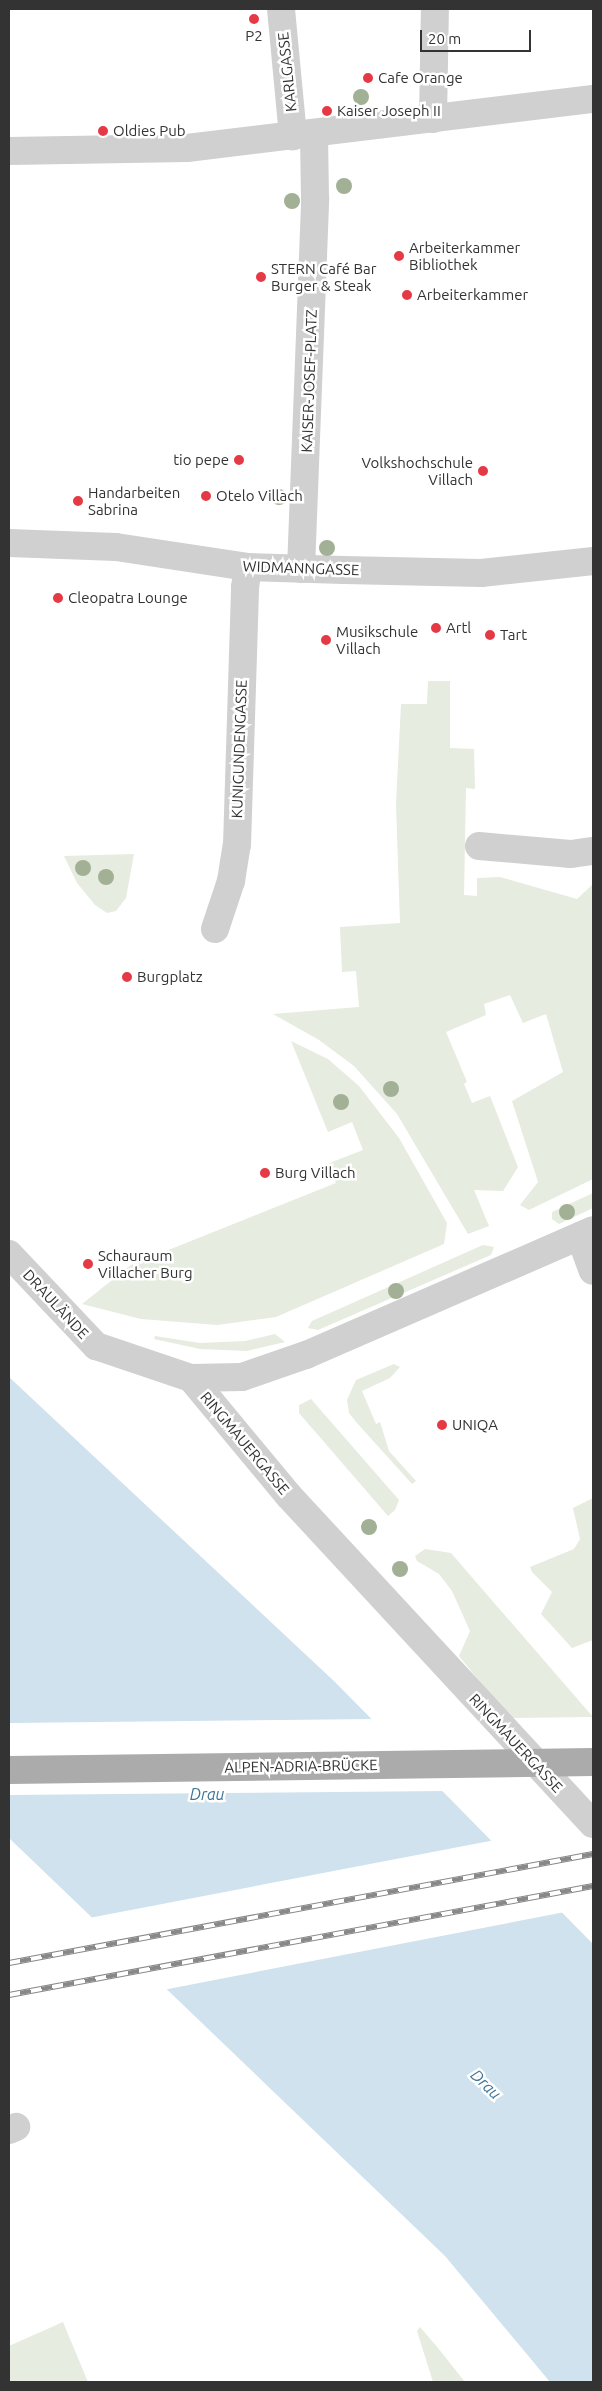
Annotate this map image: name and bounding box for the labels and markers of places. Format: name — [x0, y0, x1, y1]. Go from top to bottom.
marker: P2 — [248, 13, 260, 25]
place label: P2 — [245, 27, 263, 45]
place label: Cafe Orange — [378, 69, 463, 87]
marker: Cafe Orange — [362, 72, 374, 84]
place label: Kaiser Joseph II — [337, 102, 441, 120]
marker: Kaiser Joseph II — [321, 105, 333, 117]
place label: Oldies Pub — [113, 122, 186, 140]
marker: Oldies Pub — [97, 125, 109, 137]
place label: Arbeiterkammer Bibliothek — [409, 238, 520, 273]
marker: Arbeiterkammer Bibliothek — [393, 250, 405, 262]
place label: STERN Café Bar Burger & Steak — [271, 259, 376, 294]
marker: STERN Café Bar Burger & Steak — [255, 271, 267, 283]
place label: Arbeiterkammer — [417, 286, 528, 304]
marker: Arbeiterkammer — [401, 289, 413, 301]
place label: tio pepe — [173, 451, 229, 469]
place label: Volkshochschule Villach — [362, 453, 473, 488]
marker: tio pepe — [233, 454, 245, 466]
marker: Volkshochschule Villach — [477, 465, 489, 477]
place label: Handarbeiten Sabrina — [88, 483, 180, 518]
place label: Otelo Villach — [216, 487, 303, 505]
marker: Otelo Villach — [200, 490, 212, 502]
marker: Handarbeiten Sabrina — [72, 495, 84, 507]
place label: Cleopatra Lounge — [68, 589, 188, 607]
marker: Cleopatra Lounge — [52, 592, 64, 604]
place label: Artl — [446, 619, 471, 637]
place label: Musikschule Villach — [336, 622, 418, 657]
marker: Artl — [430, 622, 442, 634]
place label: Tart — [500, 626, 527, 644]
marker: Tart — [484, 629, 496, 641]
marker: Musikschule Villach — [320, 634, 332, 646]
place label: Burgplatz — [137, 968, 203, 986]
marker: Burgplatz — [121, 971, 133, 983]
place label: Burg Villach — [275, 1164, 356, 1182]
marker: Burg Villach — [259, 1167, 271, 1179]
place label: Schauraum Villacher Burg — [98, 1246, 193, 1281]
marker: Schauraum Villacher Burg — [82, 1258, 94, 1270]
place label: UNIQA — [452, 1416, 498, 1434]
marker: UNIQA — [436, 1419, 448, 1431]

